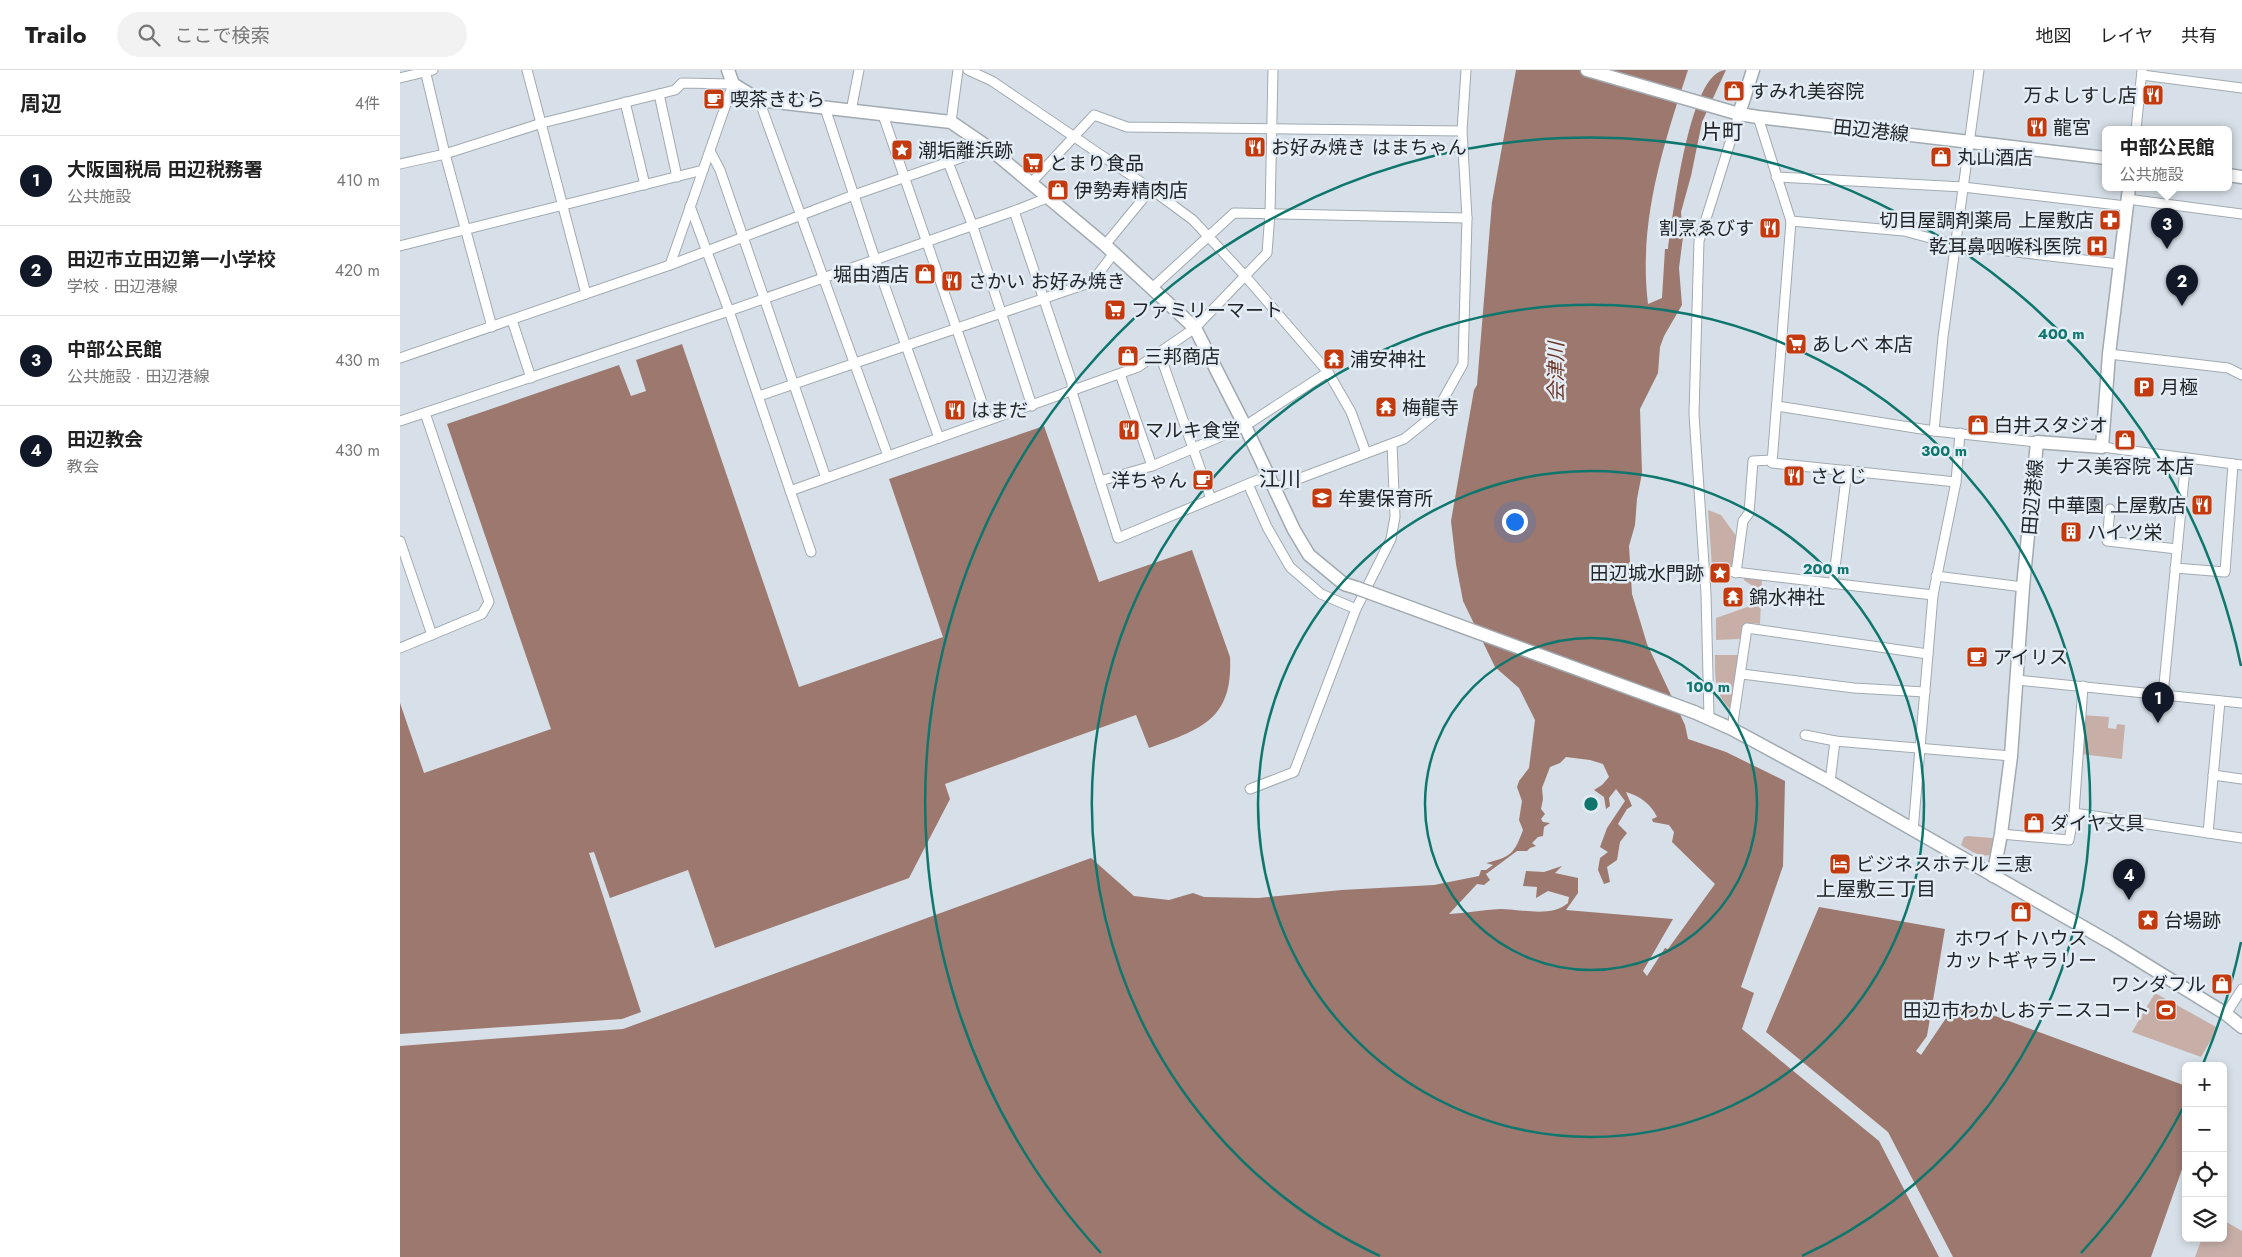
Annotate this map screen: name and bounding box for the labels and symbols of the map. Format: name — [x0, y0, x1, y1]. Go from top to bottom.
place label: すみれ美容院 — [1750, 78, 1864, 105]
shop icon: すみれ美容院 — [1722, 79, 1746, 103]
place label: 万よしすし店 — [2023, 82, 2137, 109]
restaurant icon: 万よしすし店 — [2141, 83, 2165, 107]
place label: 喫茶きむら — [730, 86, 825, 113]
cafe icon: 喫茶きむら — [702, 87, 726, 111]
street label: 田辺港線 — [1832, 113, 1910, 148]
place label: 龍宮 — [2053, 114, 2091, 141]
restaurant icon: 龍宮 — [2025, 115, 2049, 139]
district label: 片町 — [1701, 117, 1743, 147]
place label: お好み焼き はまちゃん — [1271, 134, 1467, 161]
restaurant icon: お好み焼き はまちゃん — [1243, 135, 1267, 159]
place label: 潮垢離浜跡 — [918, 137, 1013, 164]
place icon: 潮垢離浜跡 — [890, 138, 914, 162]
place label: 丸山酒店 — [1957, 144, 2033, 171]
shop icon: 丸山酒店 — [1929, 145, 1953, 169]
place label: とまり食品 — [1049, 150, 1144, 177]
supermarket icon: とまり食品 — [1021, 151, 1045, 175]
place label: 伊勢寿精肉店 — [1074, 177, 1188, 204]
shop icon: 伊勢寿精肉店 — [1046, 178, 1070, 202]
place label: 切目屋調剤薬局 上屋敷店 — [1879, 207, 2094, 234]
pharmacy icon: 切目屋調剤薬局 上屋敷店 — [2098, 208, 2122, 232]
pin: 3 — [2151, 208, 2183, 249]
place label: 割烹ゑびす — [1659, 215, 1754, 242]
restaurant icon: 割烹ゑびす — [1758, 216, 1782, 240]
place label: 乾耳鼻咽喉科医院 — [1929, 233, 2081, 260]
hospital icon: 乾耳鼻咽喉科医院 — [2085, 234, 2109, 258]
place label: 堀由酒店 — [833, 261, 909, 288]
shop icon: 堀由酒店 — [913, 262, 937, 286]
pin: 2 — [2166, 265, 2198, 306]
place label: さかい お好み焼き — [968, 268, 1126, 295]
restaurant icon: さかい お好み焼き — [940, 269, 964, 293]
place label: ファミリーマート — [1131, 297, 1283, 324]
supermarket icon: ファミリーマート — [1103, 298, 1127, 322]
text: 400 m — [2037, 323, 2085, 345]
place label: あしべ 本店 — [1812, 331, 1913, 358]
supermarket icon: あしべ 本店 — [1784, 332, 1808, 356]
water label: 会津川 — [1542, 340, 1571, 402]
place label: 三邦商店 — [1144, 343, 1220, 370]
shop icon: 三邦商店 — [1116, 344, 1140, 368]
place label: 浦安神社 — [1350, 346, 1426, 373]
temple icon: 浦安神社 — [1322, 347, 1346, 371]
place label: 月極 — [2160, 374, 2198, 401]
parking icon: 月極 — [2132, 375, 2156, 399]
place label: 梅龍寺 — [1402, 394, 1459, 421]
temple icon: 梅龍寺 — [1374, 395, 1398, 419]
place label: はまだ — [971, 397, 1028, 424]
restaurant icon: はまだ — [943, 398, 967, 422]
place label: 白井スタジオ — [1994, 412, 2108, 439]
shop icon: 白井スタジオ — [1966, 413, 1990, 437]
place label: マルキ食堂 — [1145, 417, 1240, 444]
restaurant icon: マルキ食堂 — [1117, 418, 1141, 442]
shop icon: ナス美容院 本店 — [2113, 428, 2137, 452]
text: 300 m — [1921, 440, 1967, 462]
place label: ナス美容院 本店 — [2056, 453, 2194, 480]
street label: 田辺港線 — [2016, 458, 2049, 536]
place label: さとじ — [1810, 463, 1867, 490]
district label: 江川 — [1259, 464, 1301, 494]
restaurant icon: さとじ — [1782, 464, 1806, 488]
place label: 洋ちゃん — [1111, 467, 1187, 494]
cafe icon: 洋ちゃん — [1191, 468, 1215, 492]
place label: 牟婁保育所 — [1338, 485, 1433, 512]
school or university icon: 牟婁保育所 — [1310, 486, 1334, 510]
place label: 中華園 上屋敷店 — [2047, 492, 2186, 519]
restaurant icon: 中華園 上屋敷店 — [2190, 493, 2214, 517]
your location — [1502, 509, 1528, 535]
place label: ハイツ栄 — [2087, 519, 2163, 546]
building icon: ハイツ栄 — [2059, 520, 2083, 544]
text: 200 m — [1803, 558, 1849, 580]
place label: 田辺城水門跡 — [1590, 560, 1704, 587]
place icon: 田辺城水門跡 — [1708, 561, 1732, 585]
place label: 錦水神社 — [1749, 584, 1825, 611]
temple icon: 錦水神社 — [1721, 585, 1745, 609]
place label: アイリス — [1993, 644, 2068, 671]
cafe icon: アイリス — [1965, 645, 1989, 669]
text: 100 m — [1686, 676, 1730, 698]
pin: 1 — [2142, 682, 2174, 723]
centre of rings — [1582, 795, 1600, 813]
place label: ダイヤ文具 — [2050, 810, 2144, 837]
shop icon: ダイヤ文具 — [2022, 811, 2046, 835]
place label: ビジネスホテル 三恵 — [1856, 851, 2033, 878]
hotel icon: ビジネスホテル 三恵 — [1828, 852, 1852, 876]
pin: 4 — [2113, 859, 2145, 900]
district label: 上屋敷三丁目 — [1816, 875, 1936, 904]
shop icon: ホワイトハウス カットギャラリー — [2009, 900, 2033, 924]
place label: 台場跡 — [2164, 907, 2221, 934]
place icon: 台場跡 — [2136, 908, 2160, 932]
place label: ホワイトハウス カットギャラリー — [1945, 925, 2097, 974]
place label: ワンダフル — [2111, 971, 2206, 998]
shop icon: ワンダフル — [2210, 972, 2234, 996]
place label: 田辺市わかしおテニスコート — [1903, 997, 2150, 1024]
sports icon: 田辺市わかしおテニスコート — [2154, 998, 2178, 1022]

